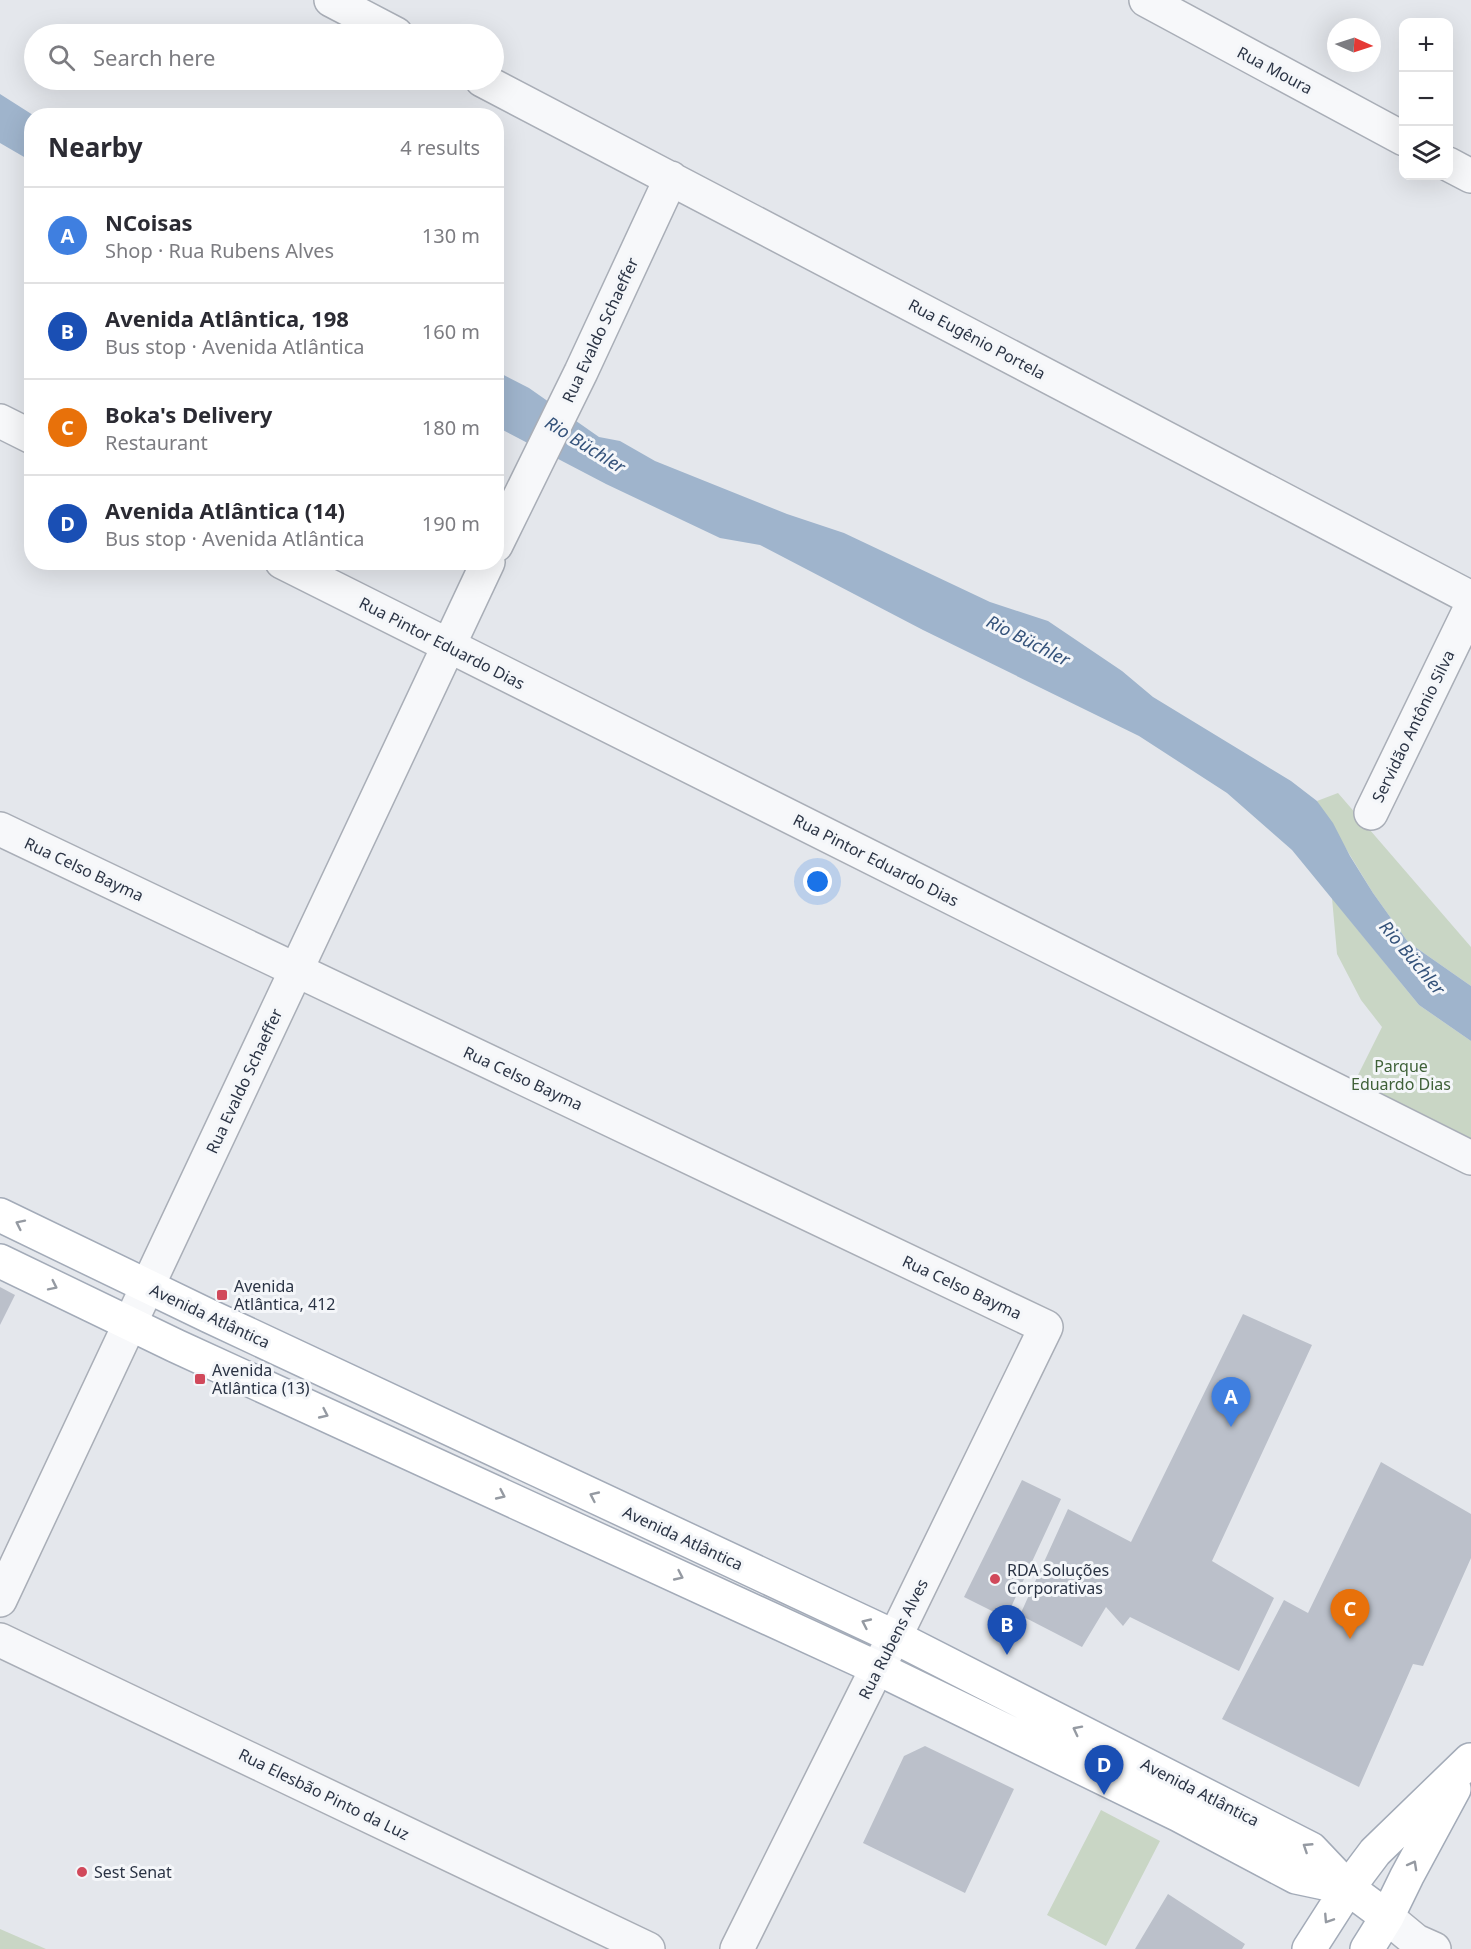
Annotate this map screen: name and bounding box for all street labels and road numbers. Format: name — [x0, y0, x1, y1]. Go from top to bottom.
street label: Rua Moura — [1233, 41, 1317, 99]
street label: Rua Evaldo Schaeffer — [557, 254, 643, 406]
street label: Rua Eugênio Portela — [905, 294, 1049, 384]
street label: Rua Pintor Eduardo Dias — [356, 592, 528, 694]
street label: Servidão Antônio Silva — [1367, 646, 1459, 806]
street label: Rua Pintor Eduardo Dias — [790, 809, 962, 911]
street label: Rua Celso Bayma — [21, 832, 147, 906]
street label: Rua Evaldo Schaeffer — [201, 1005, 287, 1157]
street label: Rua Celso Bayma — [460, 1041, 586, 1115]
street label: Rua Celso Bayma — [899, 1250, 1025, 1324]
street label: Avenida Atlântica — [146, 1279, 274, 1353]
street label: Avenida Atlântica — [619, 1501, 747, 1575]
street label: Rua Rubens Alves — [853, 1575, 933, 1703]
street label: Rua Elesbão Pinto da Luz — [235, 1743, 413, 1845]
street label: Avenida Atlântica — [1137, 1753, 1263, 1831]

